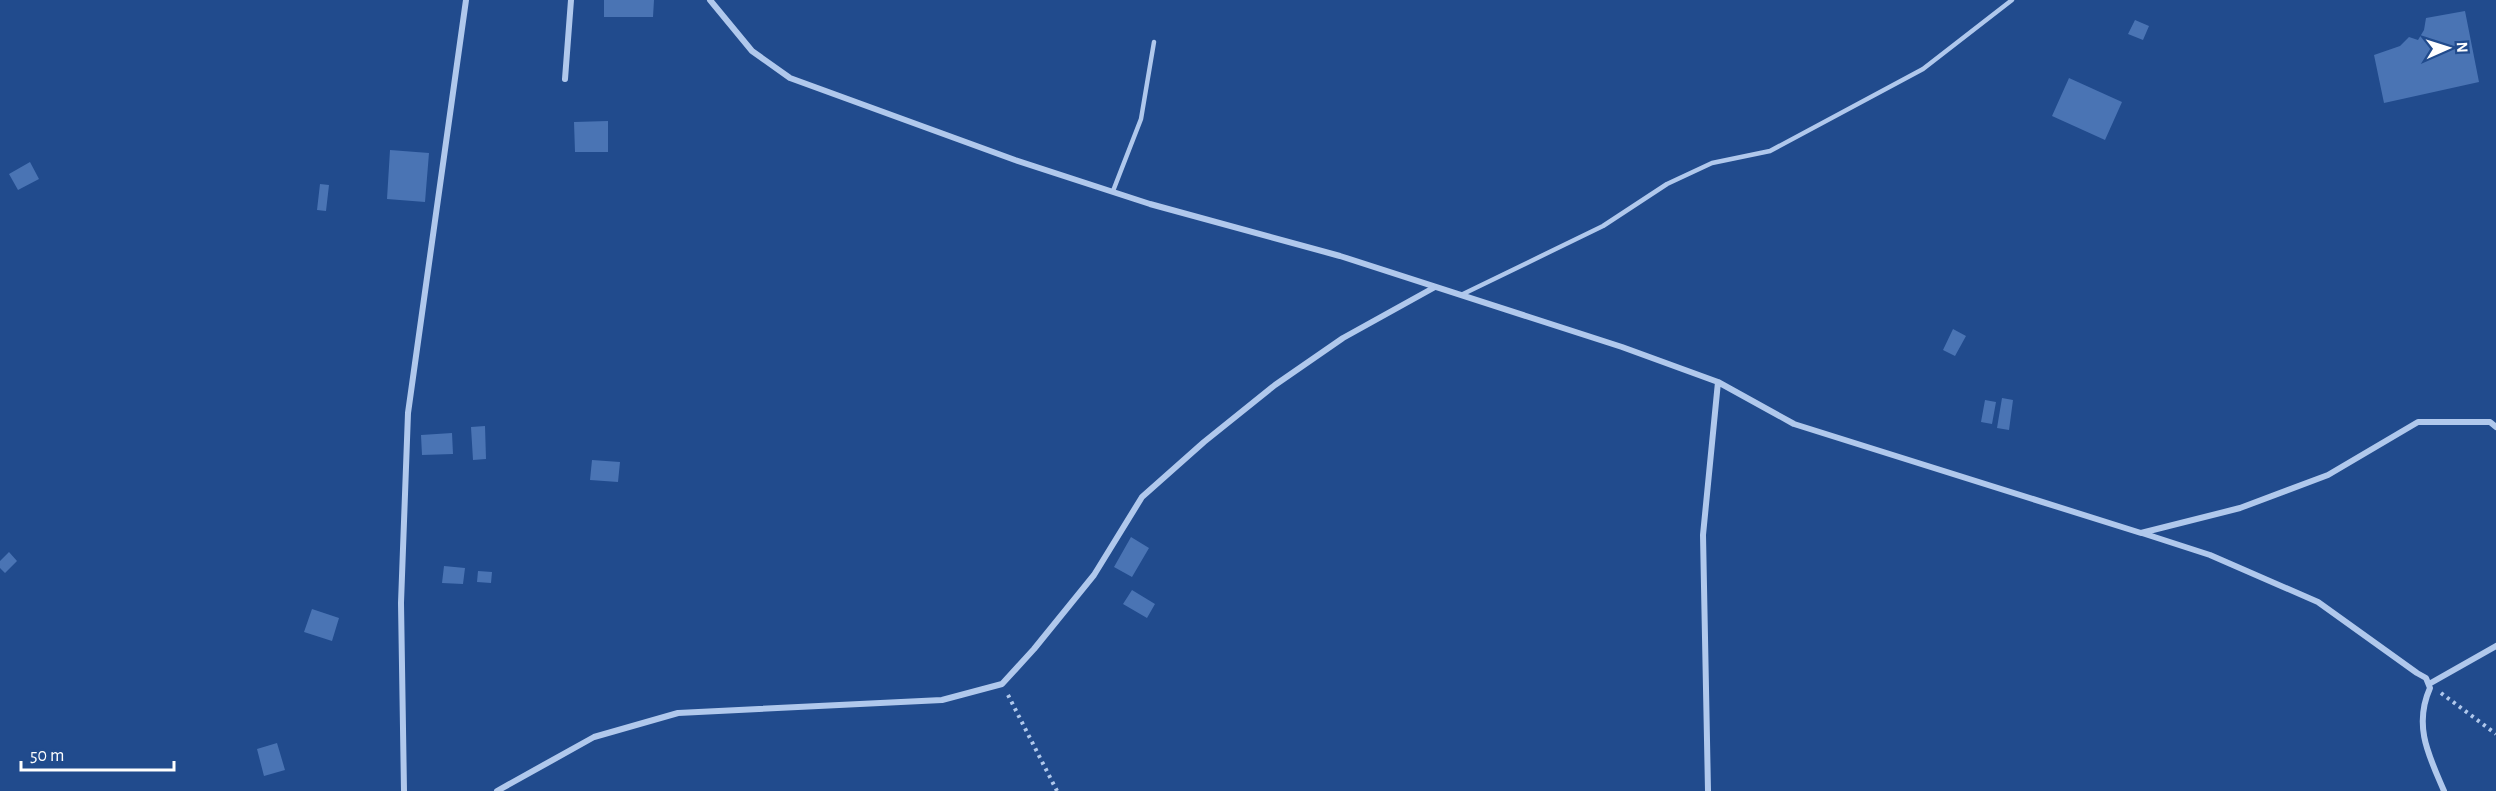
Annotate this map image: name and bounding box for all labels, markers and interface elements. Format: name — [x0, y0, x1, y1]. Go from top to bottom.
north arrow — [2418, 18, 2478, 78]
text: N — [2454, 41, 2470, 53]
scale bar — [21, 734, 174, 772]
text: 50 m — [30, 747, 64, 765]

